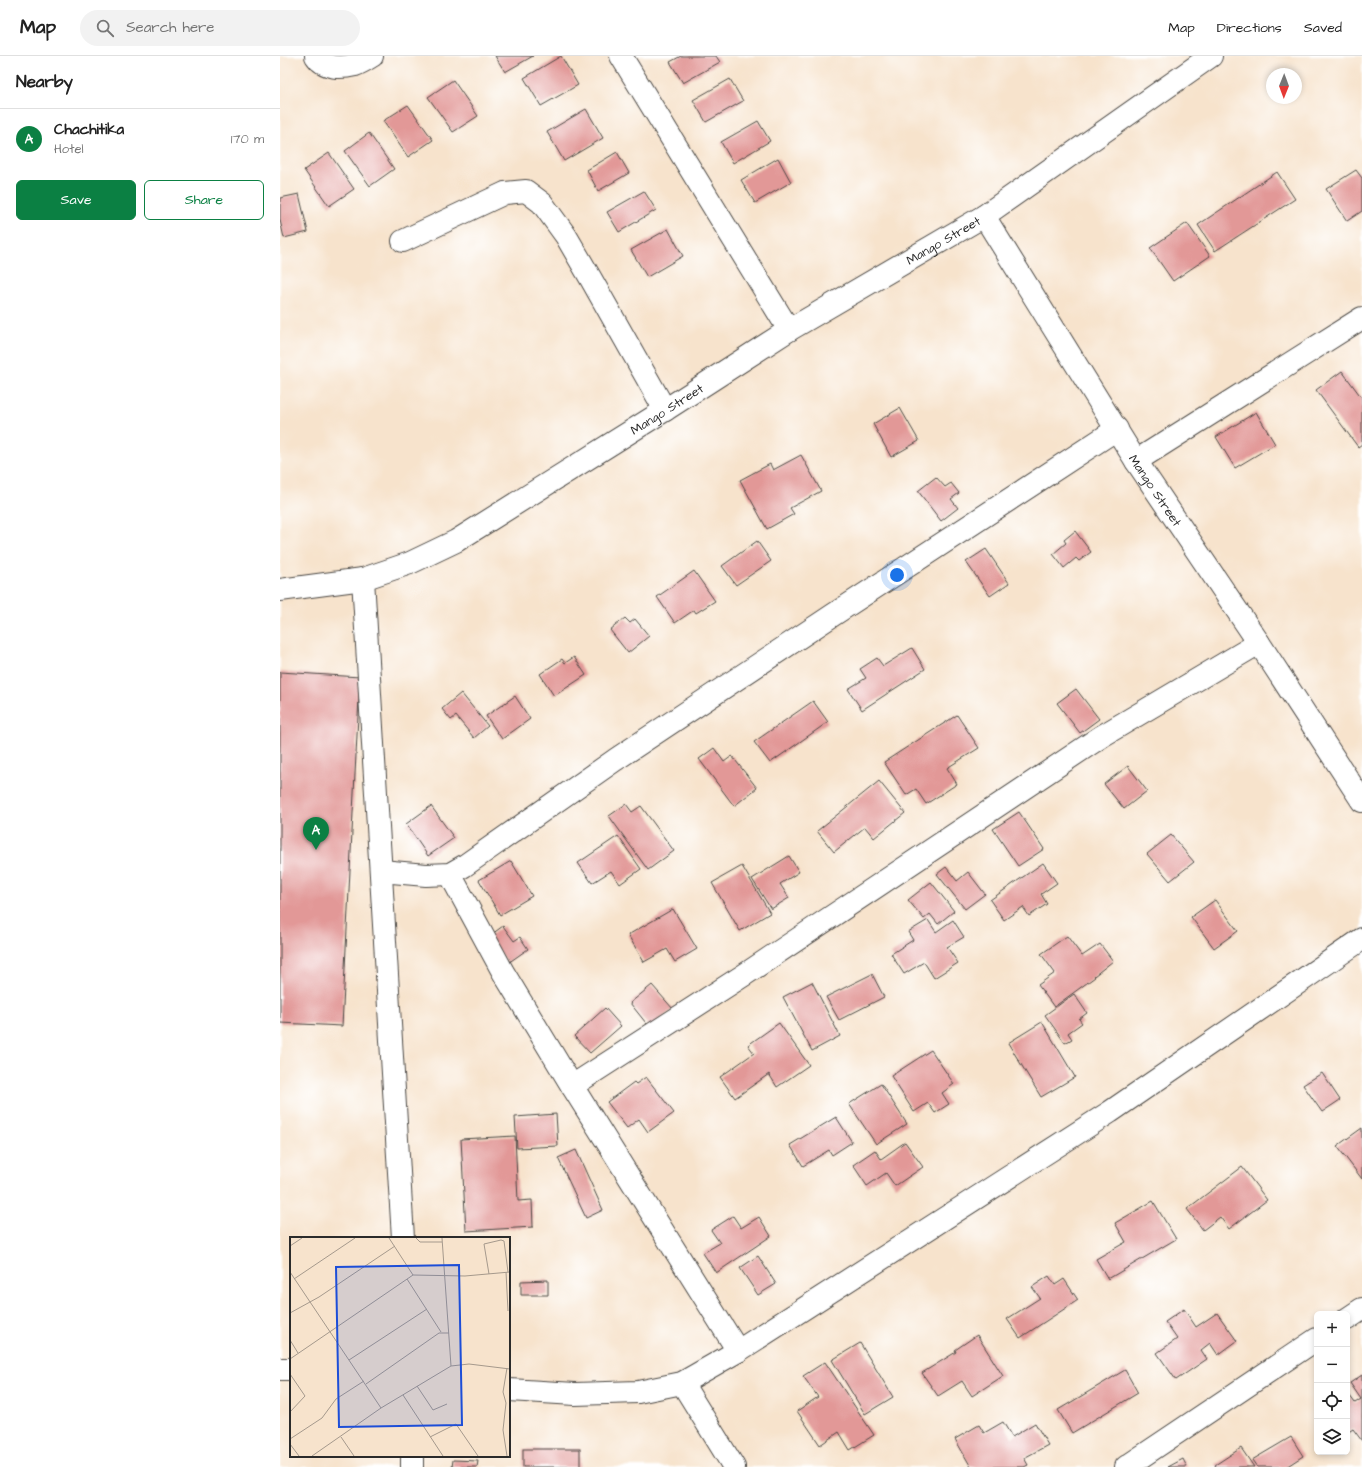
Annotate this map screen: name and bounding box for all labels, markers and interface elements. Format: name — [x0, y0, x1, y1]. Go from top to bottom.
search box — [80, 10, 360, 46]
text: Map — [20, 14, 56, 41]
icon: search — [94, 17, 116, 39]
text: Search here — [126, 17, 215, 38]
text: Map — [1168, 18, 1195, 38]
text: Directions — [1217, 18, 1282, 38]
text: Saved — [1304, 18, 1342, 38]
north arrow — [1266, 68, 1302, 104]
text: Nearby — [16, 70, 73, 94]
text: Chachitika — [54, 119, 124, 140]
text: A — [25, 130, 33, 148]
text: 170 m — [231, 130, 264, 148]
text: Hotel — [54, 140, 84, 158]
button: Save — [16, 180, 136, 220]
button: Share — [144, 180, 264, 220]
street label: Mango Street — [903, 212, 985, 270]
street label: Mango Street — [627, 379, 708, 440]
street label: Mango Street — [1124, 451, 1186, 531]
your location — [887, 565, 907, 585]
pin: A — [303, 817, 329, 850]
inset map — [290, 1237, 510, 1457]
map controls — [1314, 1311, 1350, 1455]
button: + — [1314, 1311, 1350, 1347]
button: − — [1314, 1347, 1350, 1383]
button: locate — [1314, 1383, 1350, 1419]
button: layers — [1314, 1419, 1350, 1455]

